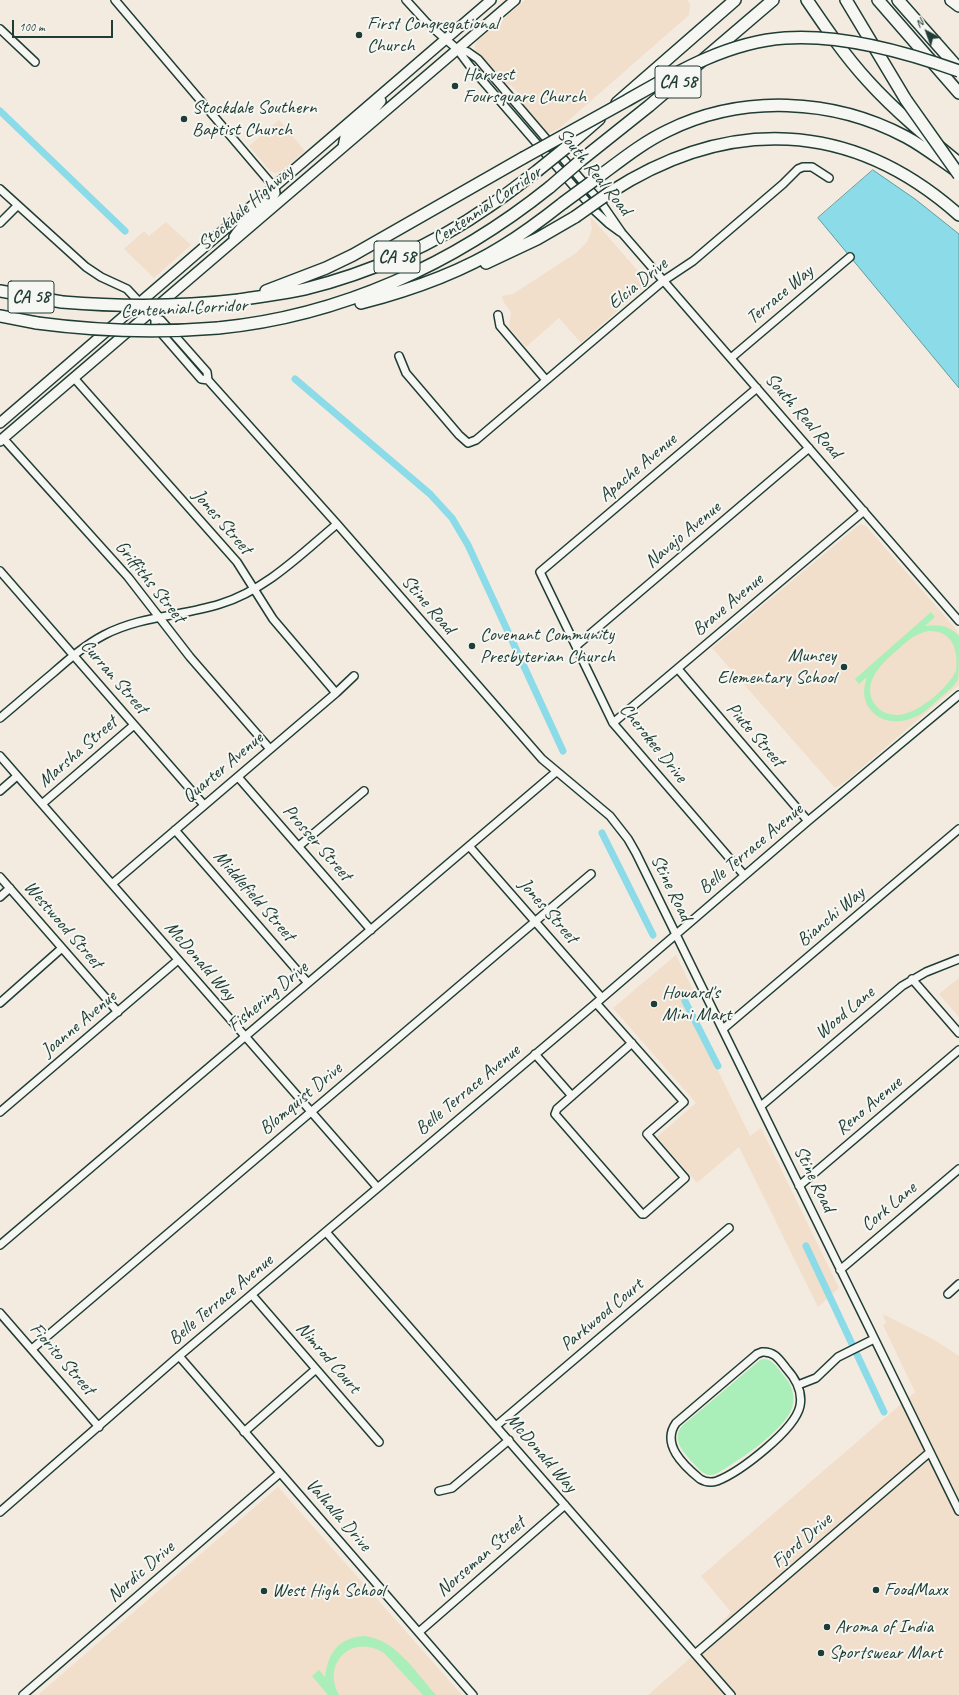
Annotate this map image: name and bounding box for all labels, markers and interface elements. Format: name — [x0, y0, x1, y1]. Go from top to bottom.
scale bar — [14, 12, 115, 38]
north arrow — [907, 12, 947, 52]
place label: First Congregational Church — [367, 13, 498, 57]
text: N — [912, 15, 926, 30]
text: 100 m — [19, 19, 45, 35]
marker: First Congregational Church — [354, 30, 364, 40]
place label: Harvest Foursquare Church — [463, 64, 586, 108]
road number: CA 58 — [655, 66, 701, 98]
marker: Harvest Foursquare Church — [450, 81, 460, 91]
place label: Stockdale Southern Baptist Church — [192, 97, 317, 141]
marker: Stockdale Southern Baptist Church — [179, 114, 189, 124]
street label: South Real Road — [552, 124, 636, 220]
street label: Stockdale Highway — [194, 160, 298, 256]
street label: Centennial Corridor — [428, 161, 546, 251]
road number: CA 58 — [374, 241, 420, 273]
street label: Elcia Drive — [604, 253, 672, 315]
street label: Terrace Way — [742, 260, 818, 330]
road number: CA 58 — [8, 281, 54, 313]
street label: Centennial Corridor — [120, 294, 248, 324]
street label: South Real Road — [760, 369, 846, 463]
street label: Apache Avenue — [594, 429, 682, 507]
street label: Jones Street — [187, 485, 257, 559]
street label: Navajo Avenue — [640, 497, 726, 573]
street label: Griffiths Street — [110, 536, 190, 628]
street label: Brave Avenue — [688, 569, 768, 641]
street label: Stine Road — [396, 571, 460, 639]
place label: Covenant Community Presbyterian Church — [480, 624, 615, 668]
street label: Curran Street — [75, 635, 153, 719]
marker: Covenant Community Presbyterian Church — [467, 641, 477, 651]
place label: Munsey Elementary School — [717, 645, 836, 689]
marker: Munsey Elementary School — [839, 662, 849, 672]
street label: Piute Street — [721, 698, 789, 772]
street label: Cherokee Drive — [614, 699, 692, 787]
street label: Marsha Street — [34, 711, 122, 793]
street label: Quarter Avenue — [178, 728, 268, 808]
street label: Belle Terrace Avenue — [694, 799, 808, 899]
street label: Prosser Street — [277, 800, 357, 886]
street label: Middlefield Street — [208, 846, 300, 946]
street label: Stine Road — [645, 851, 697, 925]
street label: Jones Street — [513, 874, 583, 948]
street label: Westwood Street — [18, 876, 108, 974]
street label: Bianchi Way — [793, 882, 869, 952]
street label: McDonald Way — [159, 917, 241, 1005]
street label: Fishering Drive — [223, 957, 313, 1037]
place label: Howard's Mini Mart — [662, 982, 731, 1026]
street label: Wood Lane — [811, 982, 879, 1044]
street label: Joanne Avenue — [37, 986, 121, 1062]
marker: Howard's Mini Mart — [649, 999, 659, 1009]
street label: Belle Terrace Avenue — [411, 1040, 525, 1140]
street label: Blomquist Drive — [255, 1058, 347, 1140]
street label: Reno Avenue — [831, 1072, 907, 1140]
street label: Stine Road — [788, 1142, 840, 1216]
street label: Cork Lane — [857, 1177, 921, 1237]
street label: Belle Terrace Avenue — [164, 1250, 278, 1350]
street label: Parkwood Court — [556, 1274, 648, 1356]
street label: Fiorito Street — [24, 1318, 100, 1400]
street label: Nimrod Court — [291, 1318, 365, 1398]
street label: McDonald Way — [500, 1409, 582, 1497]
street label: Valhalla Drive — [300, 1474, 376, 1556]
street label: Fjord Drive — [767, 1509, 837, 1573]
street label: Norseman Street — [432, 1512, 530, 1602]
street label: Nordic Drive — [103, 1537, 179, 1607]
place label: FoodMaxx — [884, 1579, 948, 1601]
place label: West High School — [272, 1580, 385, 1602]
marker: FoodMaxx — [871, 1585, 881, 1595]
marker: West High School — [259, 1586, 269, 1596]
place label: Aroma of India — [835, 1616, 933, 1638]
marker: Aroma of India — [822, 1622, 832, 1632]
place label: Sportswear Mart — [829, 1642, 942, 1664]
marker: Sportswear Mart — [816, 1648, 826, 1658]

